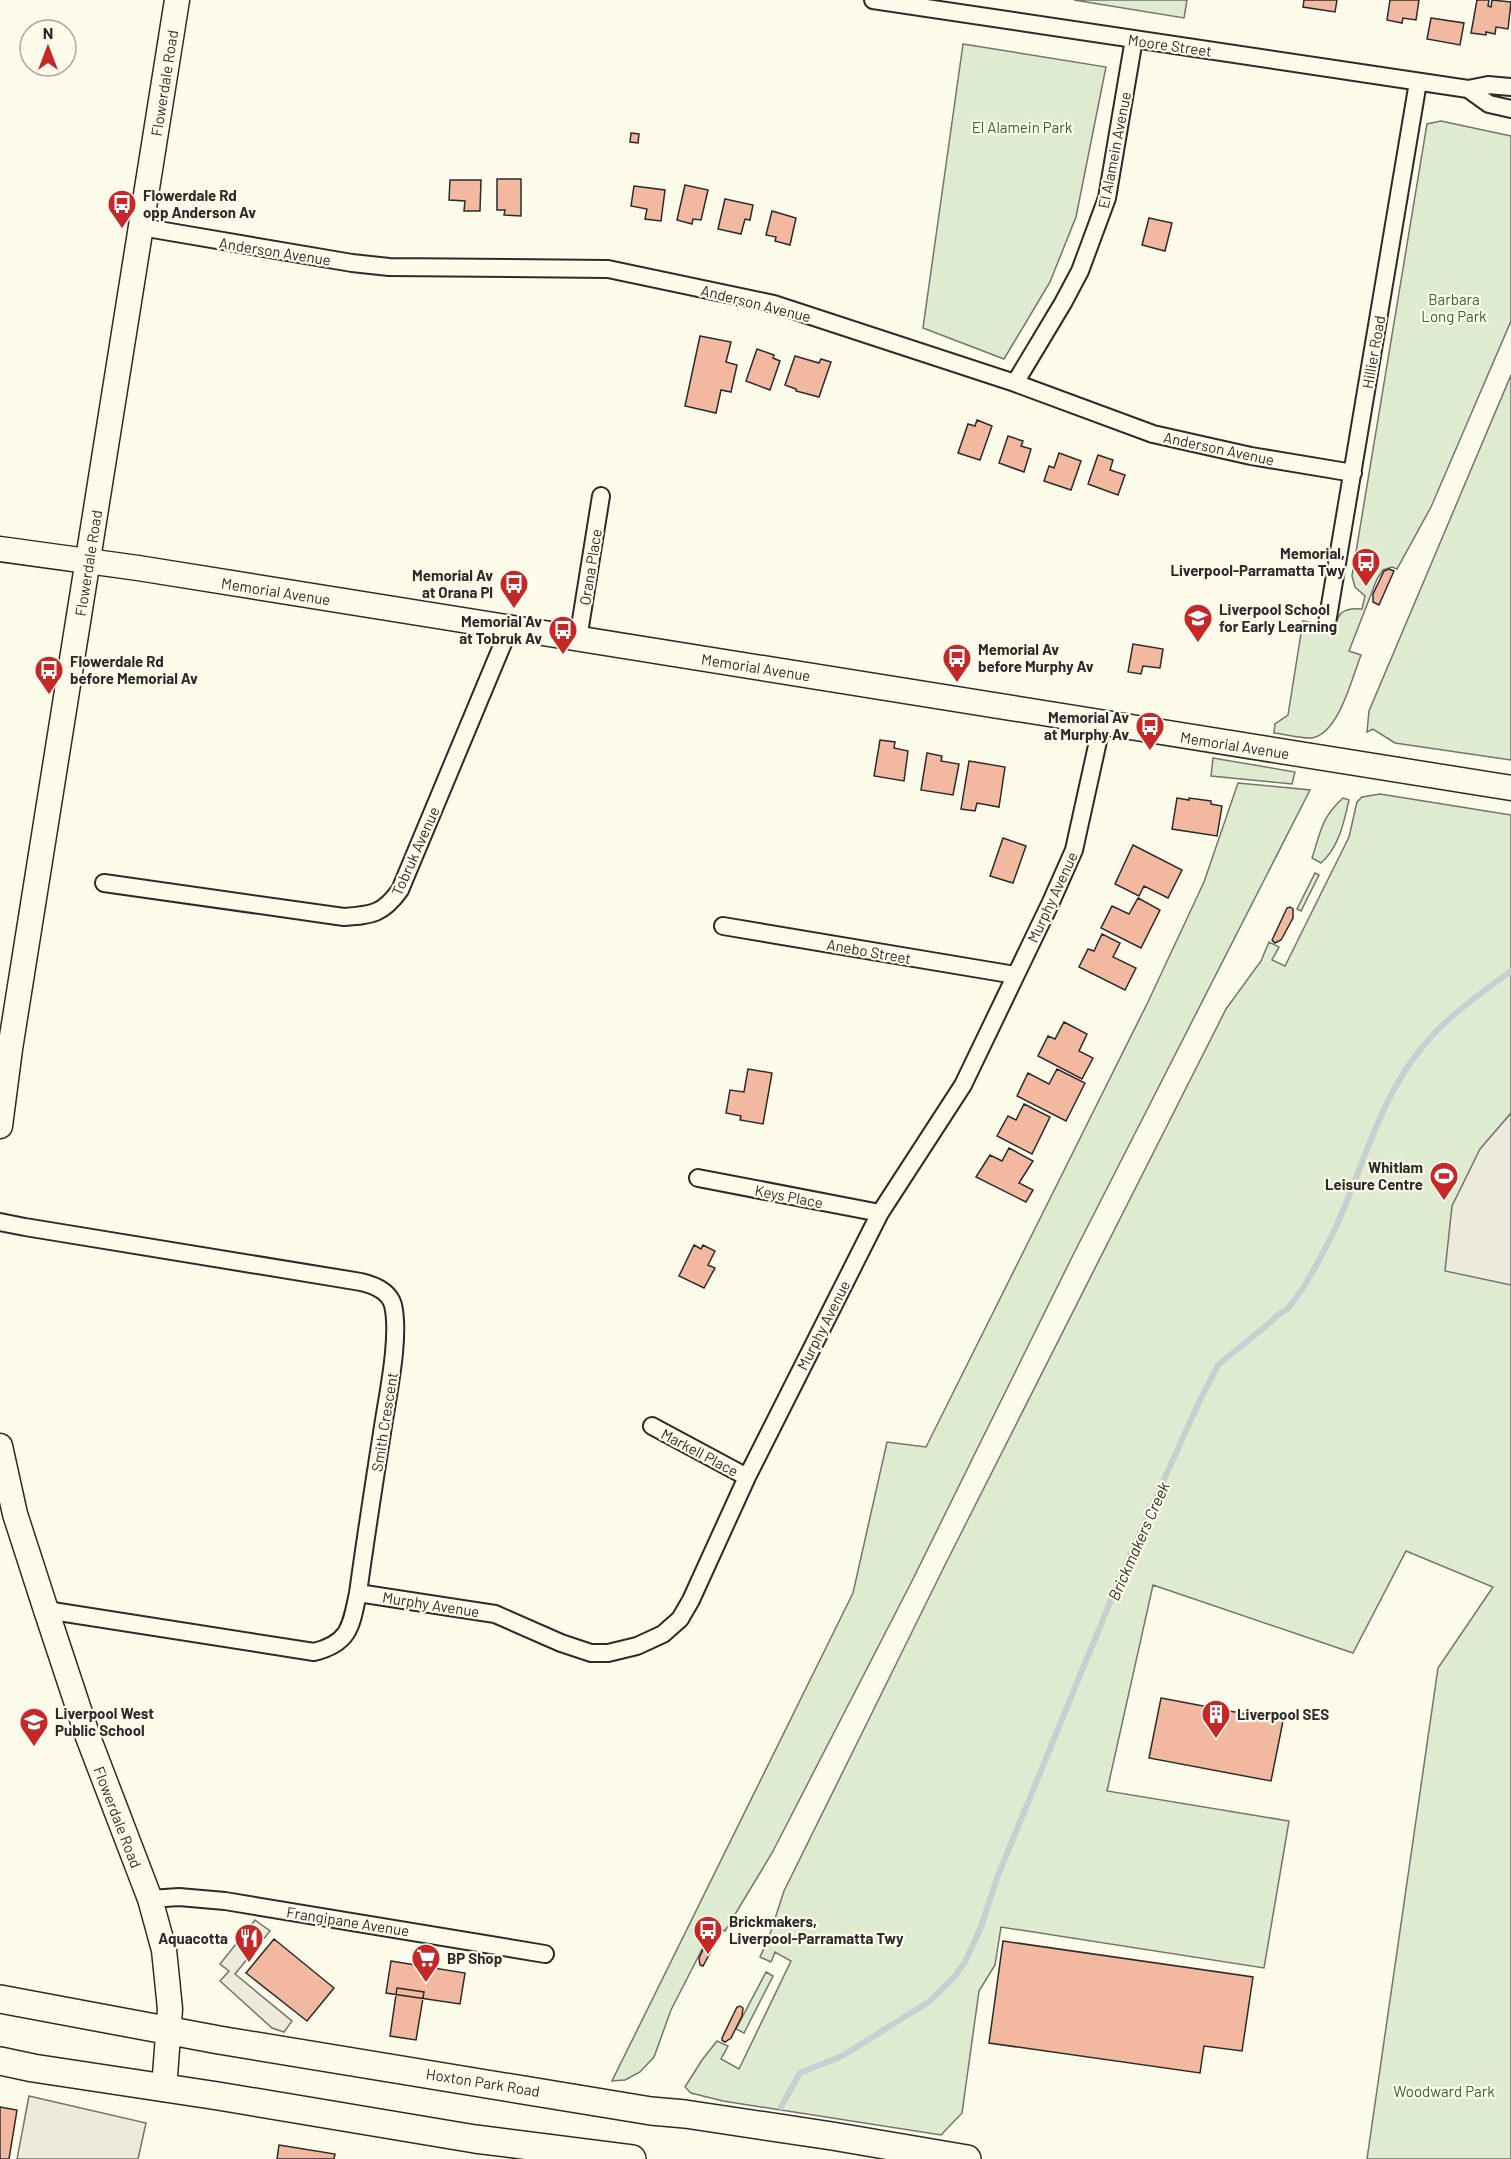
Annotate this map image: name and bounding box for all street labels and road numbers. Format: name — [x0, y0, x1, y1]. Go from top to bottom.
street label: Flowerdale Road — [147, 29, 181, 137]
street label: Moore Street — [1127, 30, 1213, 60]
street label: El Alamein Avenue — [1094, 90, 1134, 210]
street label: Anderson Avenue — [218, 233, 332, 269]
street label: Anderson Avenue — [699, 281, 813, 325]
street label: Hillier Road — [1358, 314, 1388, 390]
street label: Anderson Avenue — [1162, 427, 1276, 469]
street label: Flowerdale Road — [71, 509, 105, 617]
street label: Orana Place — [575, 528, 605, 606]
street label: Memorial Avenue — [220, 573, 332, 609]
street label: Memorial Avenue — [700, 649, 812, 685]
street label: Memorial Avenue — [1179, 727, 1291, 763]
street label: Tobruk Avenue — [387, 804, 443, 898]
street label: Murphy Avenue — [1023, 849, 1081, 945]
street label: Anebo Street — [825, 935, 913, 967]
street label: Keys Place — [753, 1181, 825, 1211]
street label: Murphy Avenue — [793, 1277, 853, 1373]
street label: Smith Crescent — [367, 1371, 401, 1473]
street label: Markell Place — [658, 1424, 742, 1480]
street label: Murphy Avenue — [381, 1587, 481, 1621]
street label: Flowerdale Road — [90, 1764, 146, 1870]
street label: Frangipane Avenue — [285, 1902, 411, 1940]
street label: Hoxton Park Road — [425, 2064, 541, 2100]

